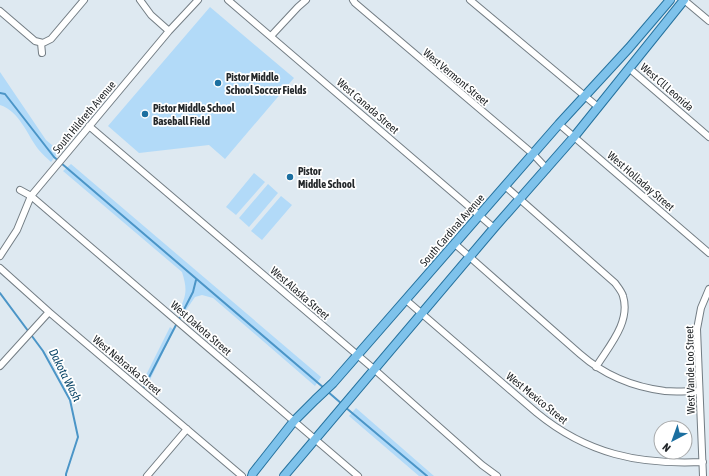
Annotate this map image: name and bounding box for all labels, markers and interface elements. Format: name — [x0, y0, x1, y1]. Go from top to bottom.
street label: West Vermont Street — [421, 46, 491, 108]
street label: West Cll Leonida — [638, 61, 696, 113]
place label: Pistor Middle School Soccer Fields — [226, 71, 306, 96]
street label: West Canada Street — [335, 76, 401, 136]
street label: South Hildreth Avenue — [50, 78, 118, 156]
marker: Pistor Middle School Soccer Fields — [213, 78, 223, 88]
place label: Pistor Middle School Baseball Field — [153, 102, 236, 127]
marker: Pistor Middle School Baseball Field — [140, 109, 150, 119]
street label: West Holladay Street — [605, 149, 677, 213]
place label: Pistor Middle School — [298, 165, 356, 190]
marker: Pistor Middle School — [285, 172, 295, 182]
street label: South Cardinal Avenue — [417, 192, 487, 268]
street label: West Alaska Street — [268, 264, 332, 322]
street label: West Dakota Street — [168, 298, 234, 358]
street label: West Vande Loo Street — [683, 326, 697, 414]
street label: West Nebraska Street — [90, 333, 164, 397]
water label: Dakota Wash — [46, 346, 84, 404]
street label: West Mexico Street — [504, 370, 570, 426]
north arrow — [653, 420, 693, 460]
text: N — [660, 441, 673, 454]

